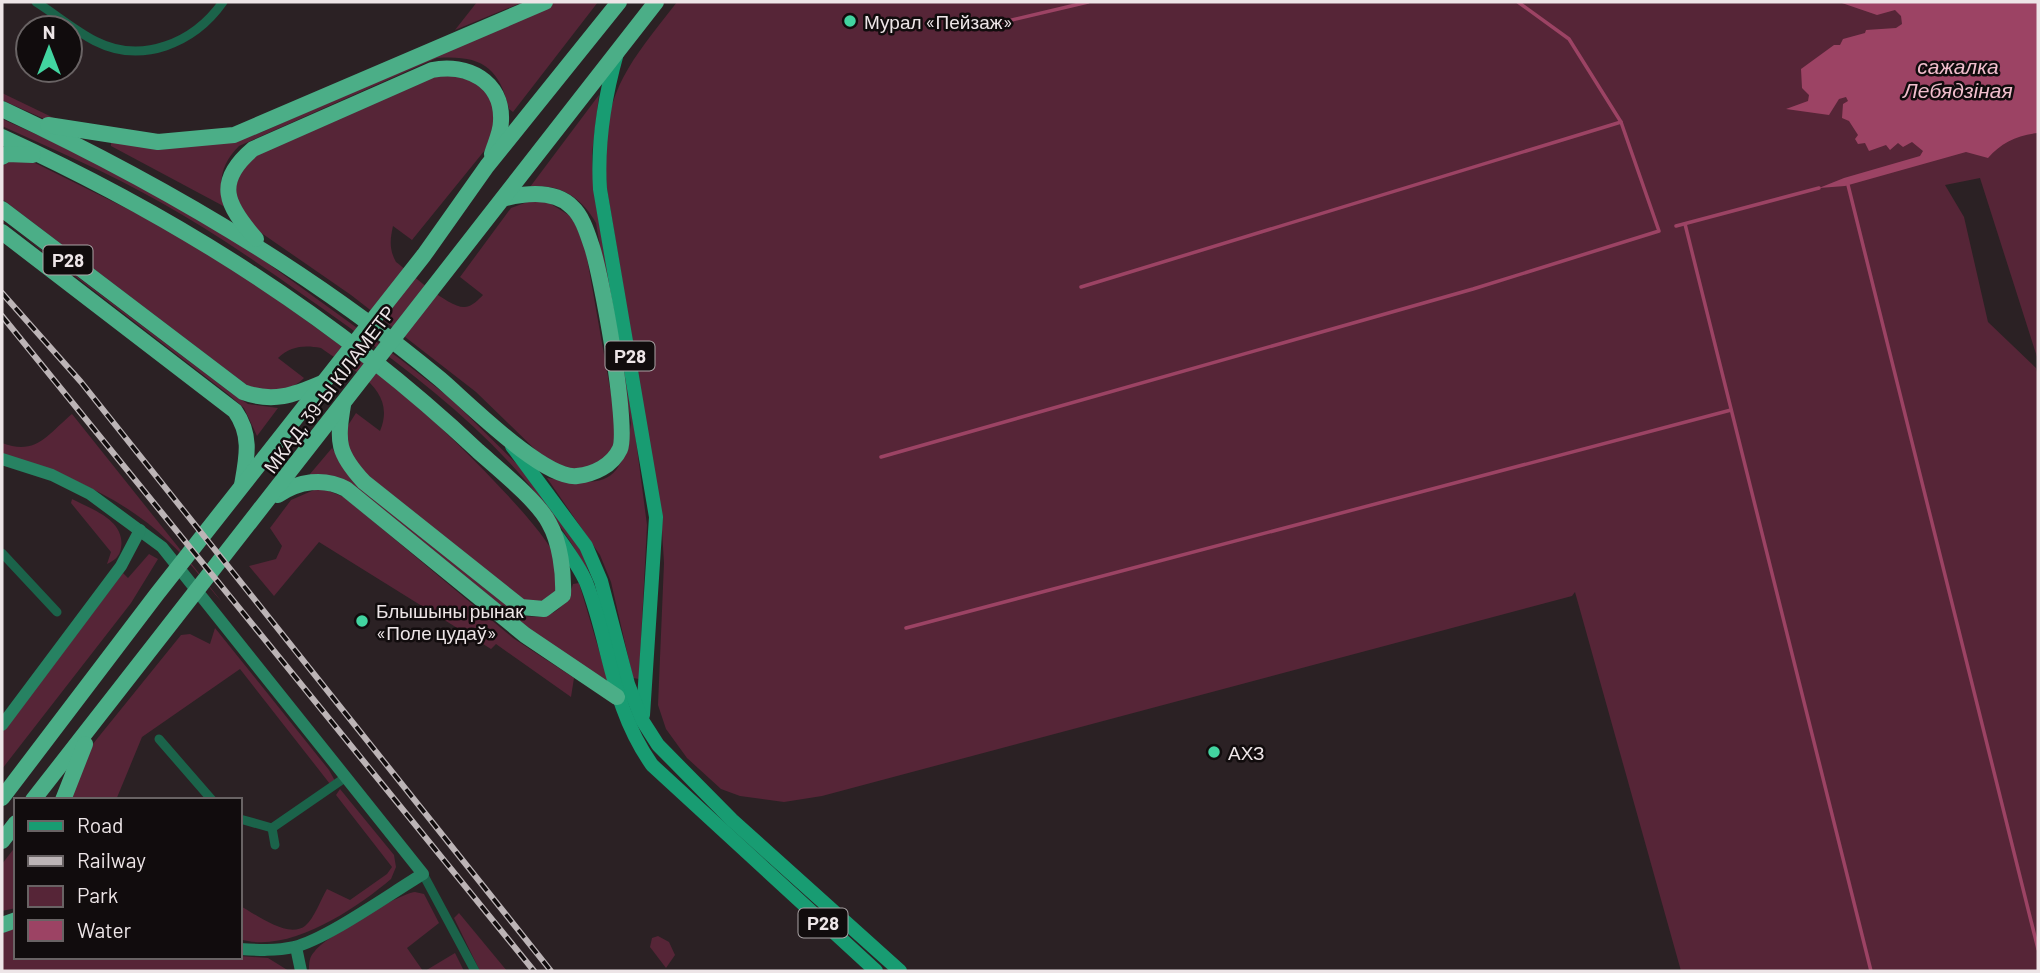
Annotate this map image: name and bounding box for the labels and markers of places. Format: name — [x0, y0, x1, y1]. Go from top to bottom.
place label: Мурал «Пейзаж» — [864, 10, 1013, 33]
marker: Мурал «Пейзаж» — [842, 13, 858, 29]
place label: Блышыны рынак «Поле цудаў» — [376, 599, 524, 644]
marker: Блышыны рынак «Поле цудаў» — [354, 613, 370, 629]
place label: АХЗ — [1228, 741, 1264, 764]
marker: АХЗ — [1206, 744, 1222, 760]

